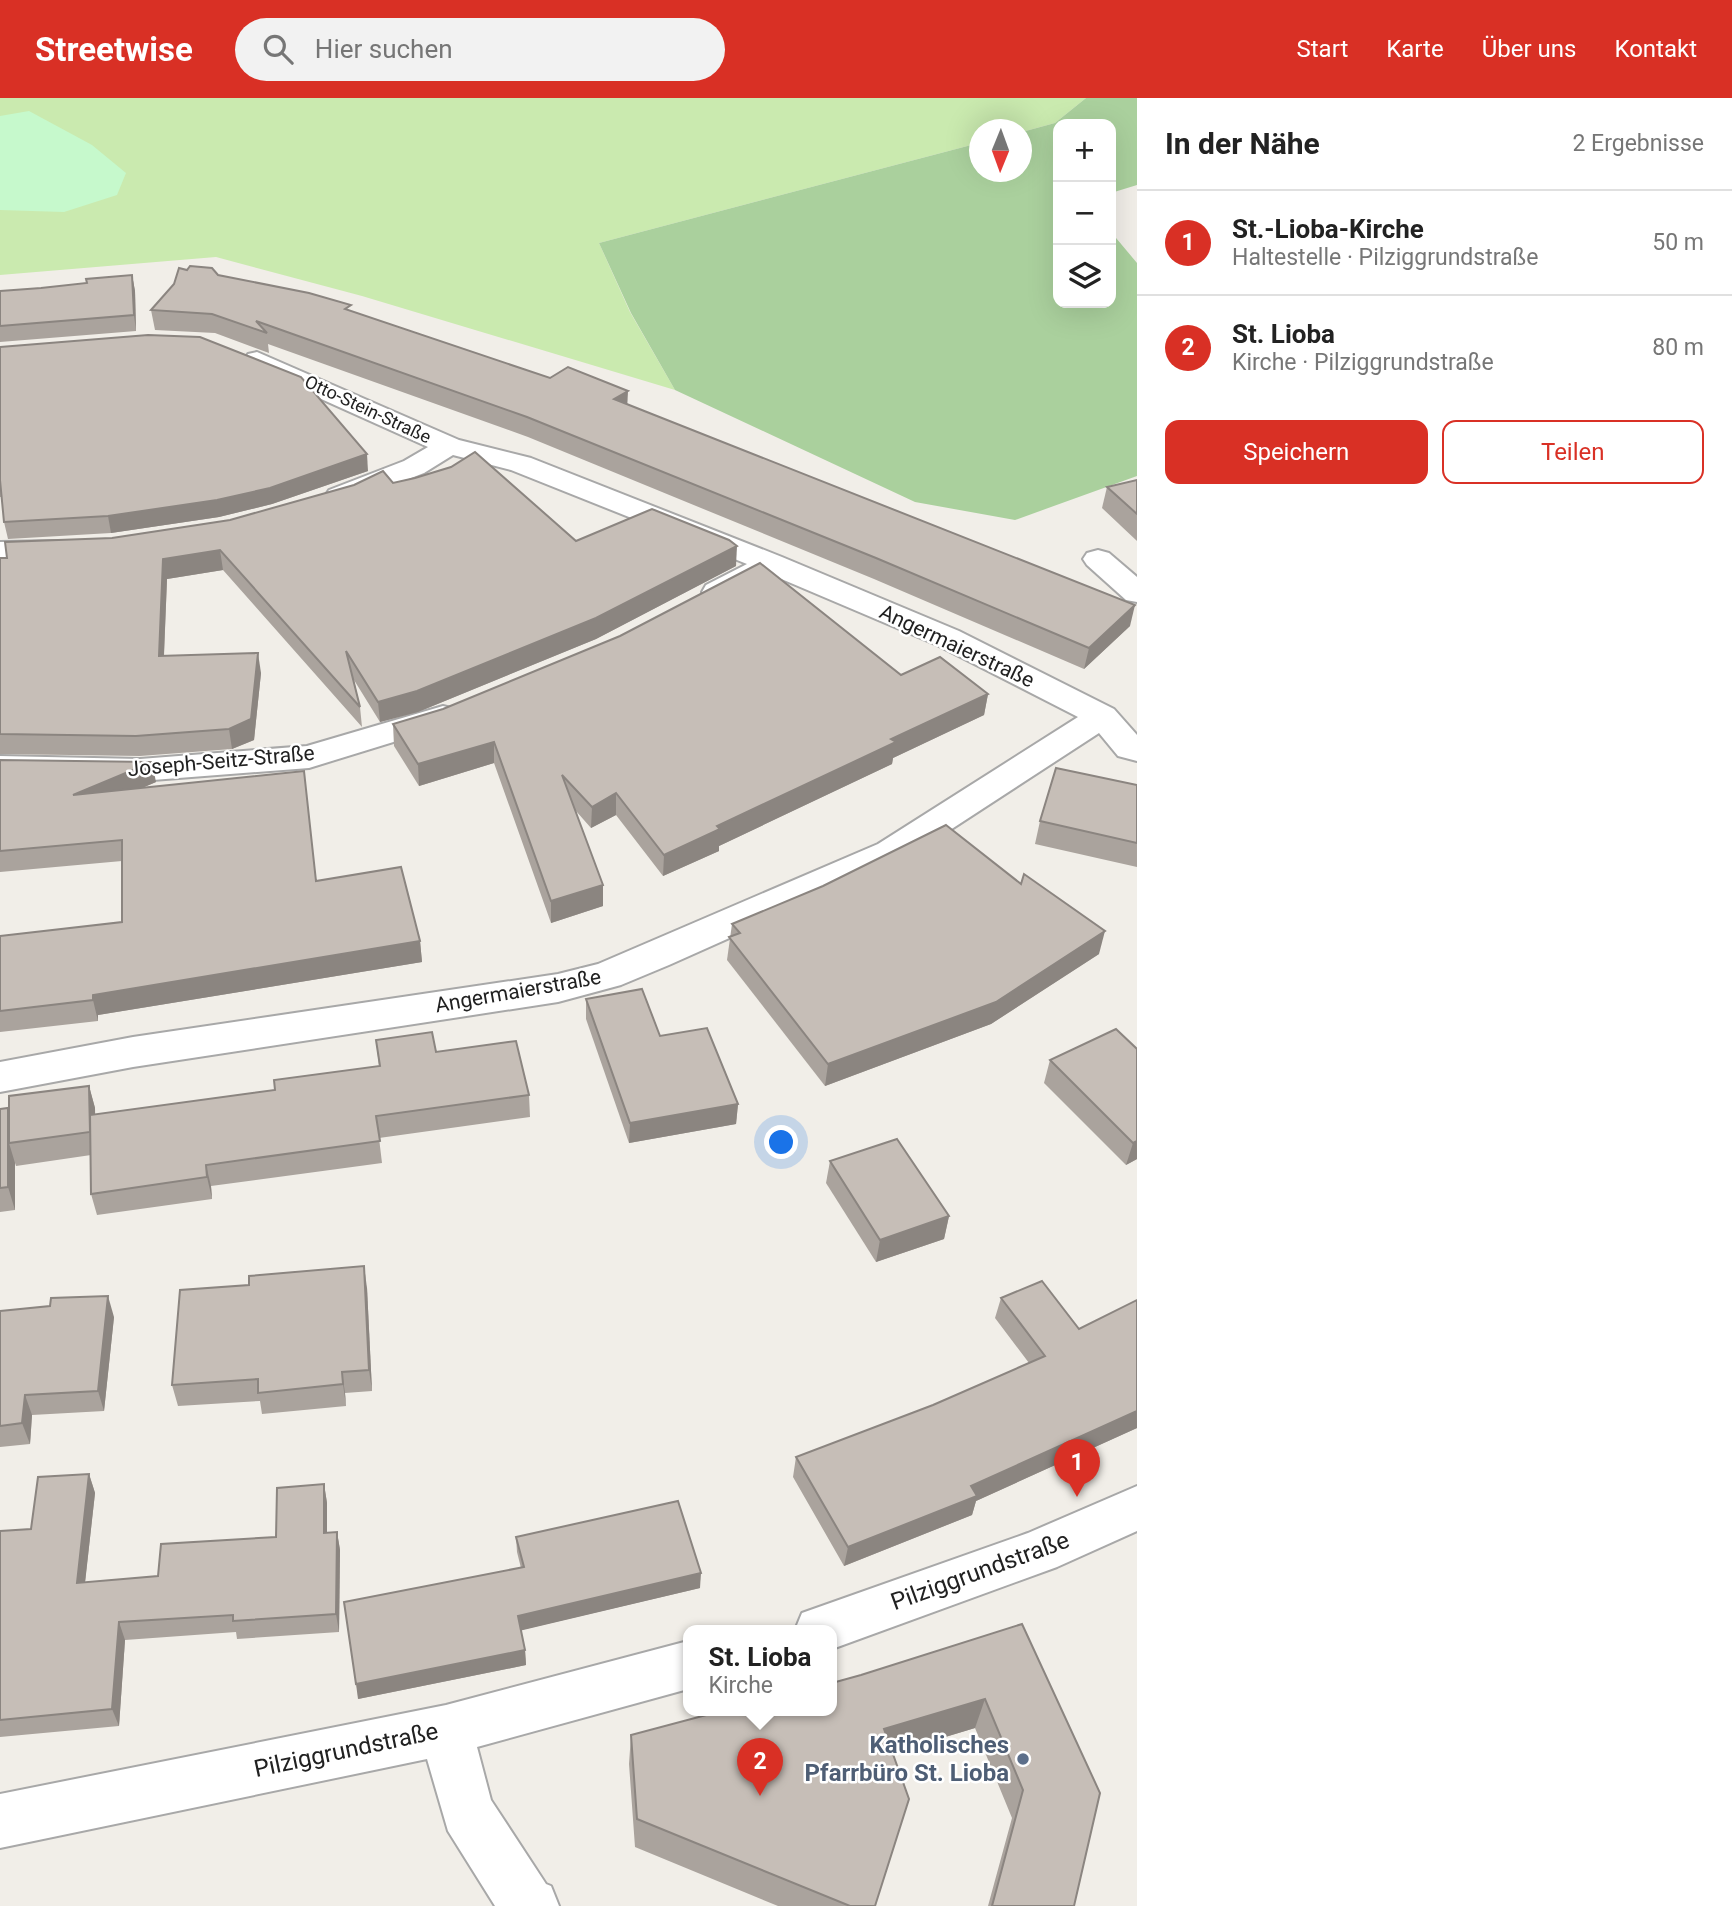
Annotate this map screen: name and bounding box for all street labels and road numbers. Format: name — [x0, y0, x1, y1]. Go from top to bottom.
street label: Otto-Stein-Straße — [301, 371, 435, 447]
street label: Angermaierstraße — [876, 600, 1038, 692]
street label: Joseph-Seitz-Straße — [127, 741, 315, 781]
street label: Angermaierstraße — [433, 965, 603, 1017]
street label: Pilziggrundstraße — [887, 1526, 1073, 1616]
street label: Pilziggrundstraße — [251, 1717, 441, 1783]

